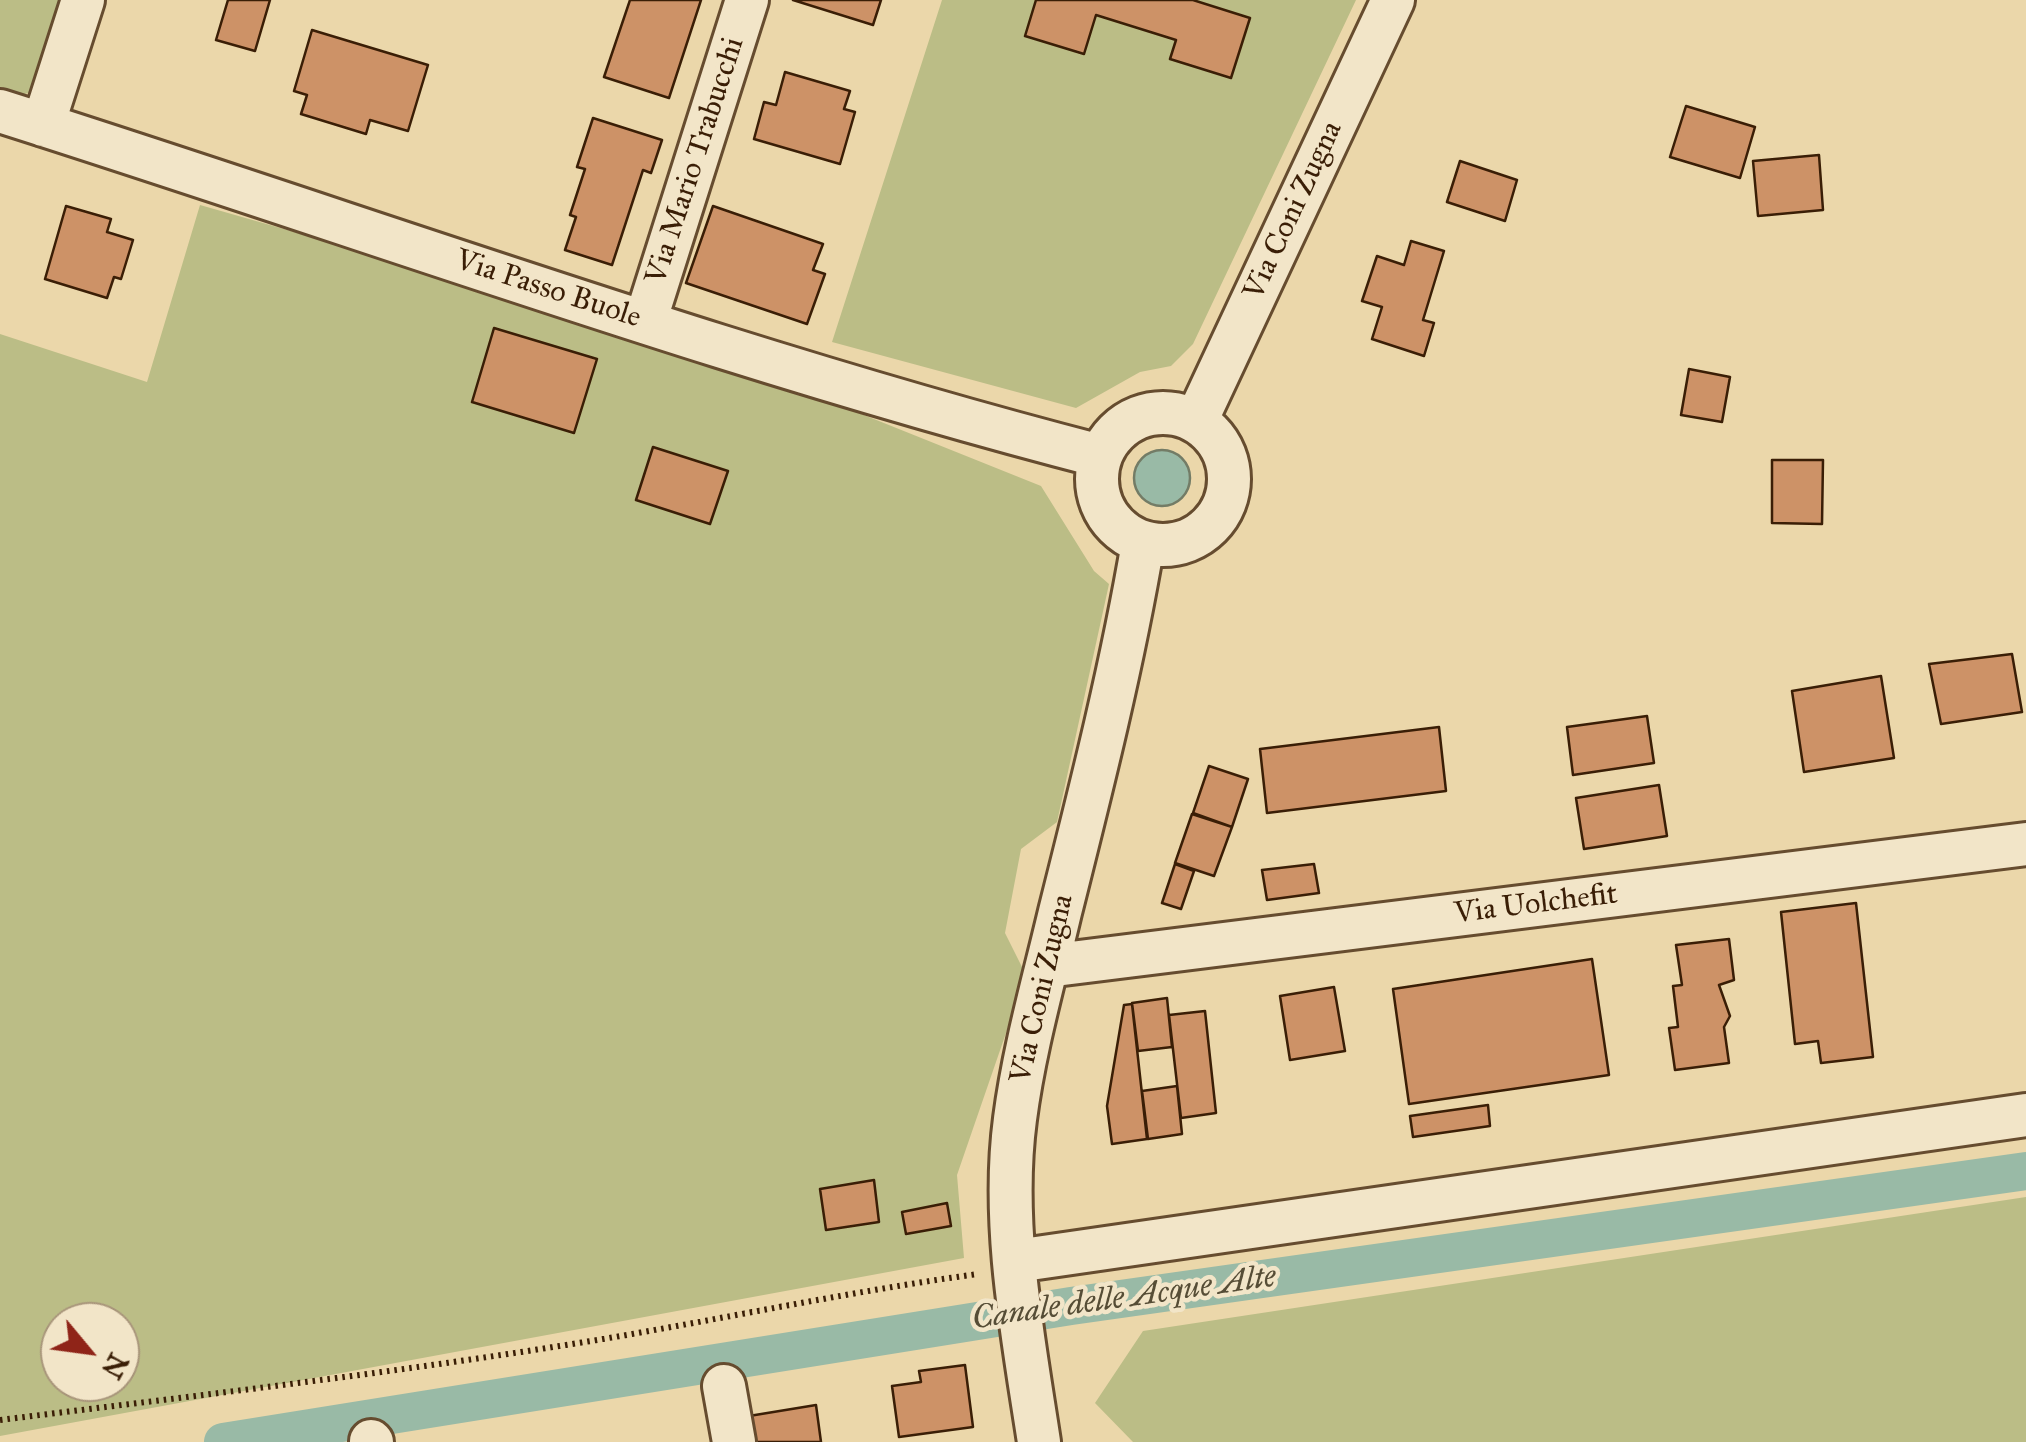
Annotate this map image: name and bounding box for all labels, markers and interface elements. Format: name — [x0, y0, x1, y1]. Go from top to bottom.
street label: Via Mario Trabucchi — [639, 33, 753, 289]
street label: Via Coni Zugna — [1237, 116, 1351, 306]
street label: Via Passo Buole — [451, 243, 645, 337]
street label: Via Uolchefit — [1452, 877, 1620, 933]
street label: Via Coni Zugna — [1004, 891, 1082, 1087]
water label: Canale delle Acque Alte — [970, 1259, 1278, 1339]
north arrow — [40, 1302, 140, 1402]
text: N — [94, 1347, 136, 1385]

